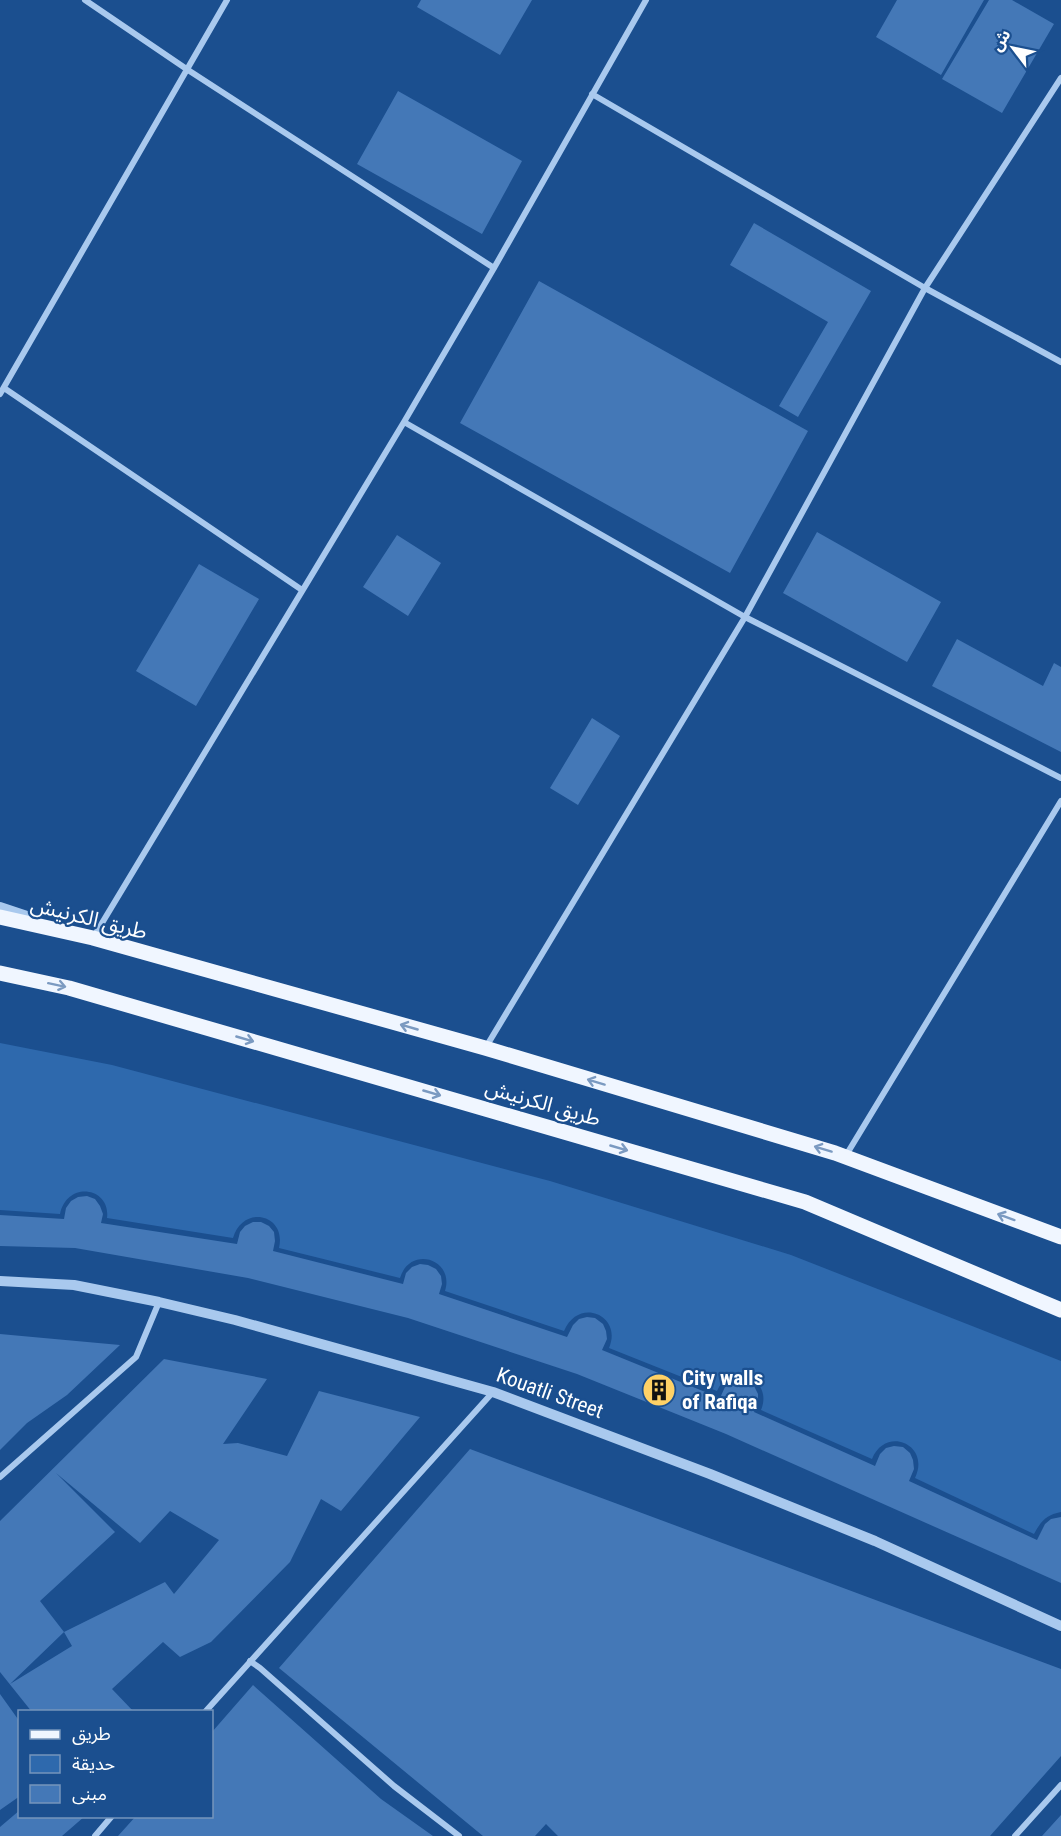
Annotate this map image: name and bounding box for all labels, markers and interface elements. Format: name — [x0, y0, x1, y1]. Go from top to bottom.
north arrow — [983, 18, 1043, 78]
text: ش — [987, 26, 1015, 55]
street label: طريق الكرنيش — [28, 892, 150, 945]
one-way arrow — [47, 980, 66, 991]
one-way arrow — [400, 1021, 419, 1032]
one-way arrow — [235, 1034, 254, 1045]
street label: طريق الكرنيش — [482, 1075, 603, 1132]
one-way arrow — [587, 1076, 606, 1087]
one-way arrow — [422, 1088, 441, 1099]
one-way arrow — [609, 1143, 628, 1154]
one-way arrow — [814, 1143, 833, 1154]
one-way arrow — [997, 1211, 1016, 1222]
street label: Kouatli Street — [493, 1363, 607, 1423]
place label: City walls of Rafiqa — [682, 1366, 763, 1414]
building icon: City walls of Rafiqa — [641, 1372, 677, 1408]
legend — [18, 1710, 213, 1818]
text: طريق — [72, 1723, 111, 1745]
text: حديقة — [72, 1753, 115, 1774]
text: مبنى — [72, 1783, 107, 1805]

